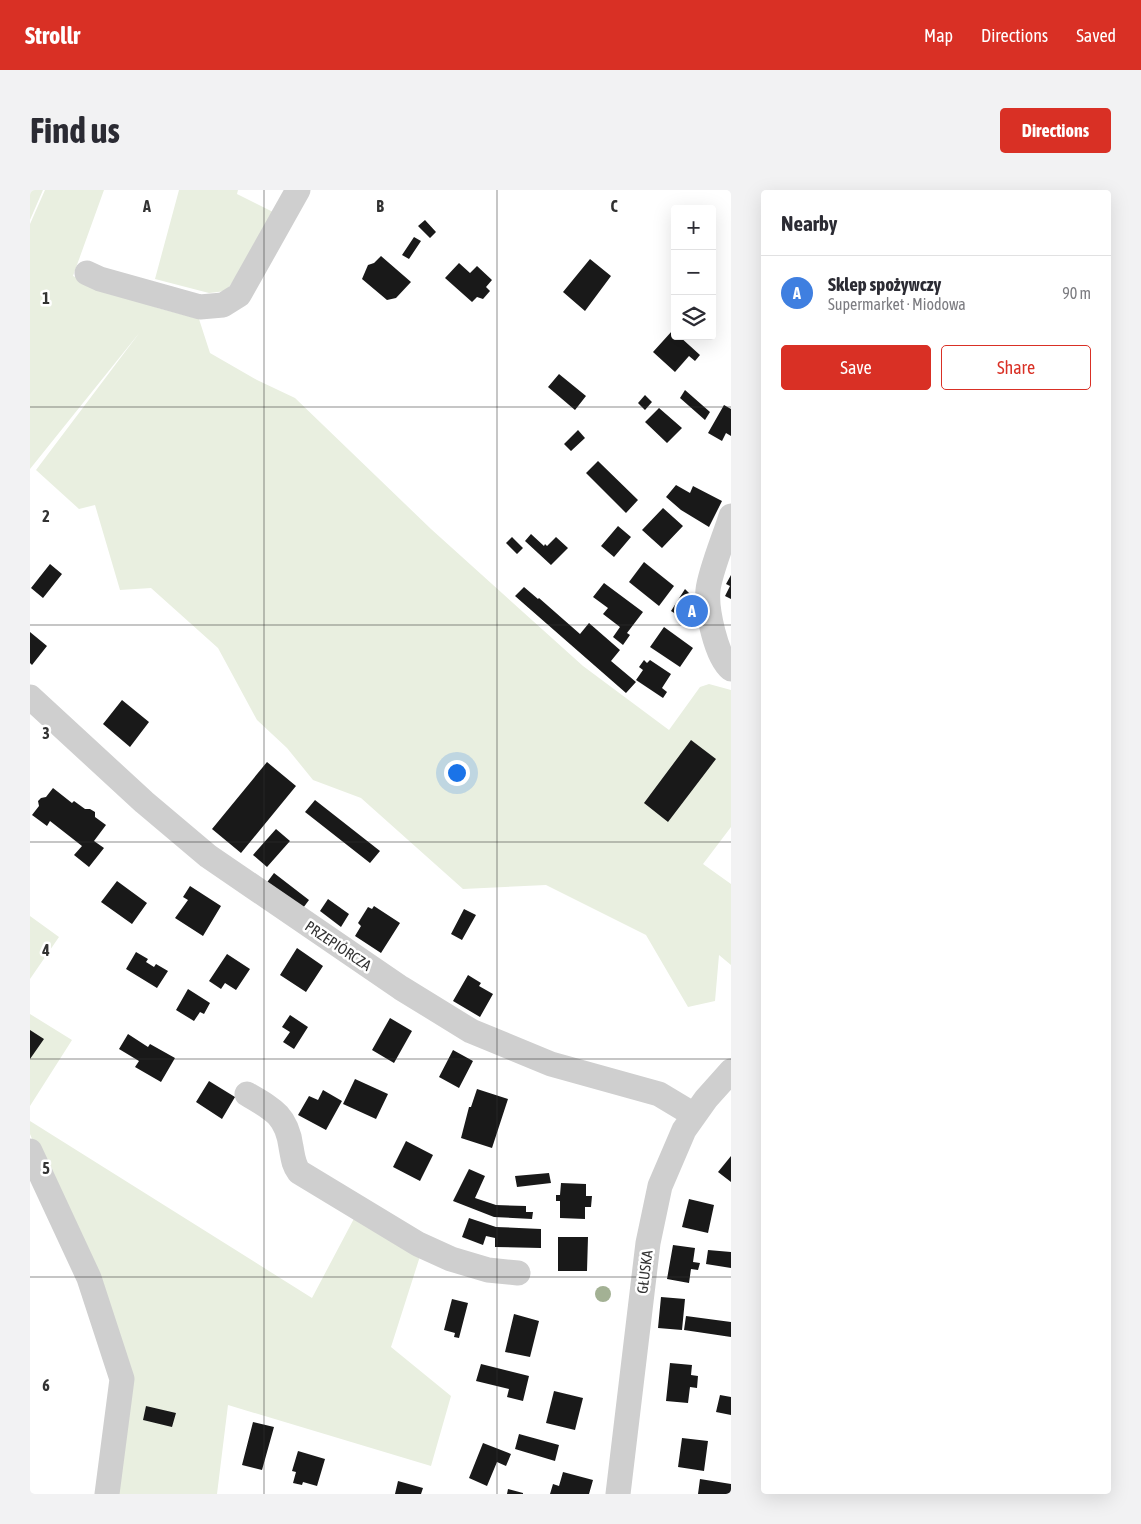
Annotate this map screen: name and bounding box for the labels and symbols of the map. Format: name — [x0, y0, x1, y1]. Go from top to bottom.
text: A — [142, 197, 151, 215]
text: B — [376, 197, 384, 215]
text: C — [610, 197, 618, 215]
text: 1 — [42, 289, 50, 307]
text: 2 — [42, 507, 50, 525]
pin: A — [676, 592, 708, 630]
text: 3 — [42, 724, 50, 742]
your location — [444, 760, 470, 786]
street label: PRZEPIÓRCZA — [302, 917, 375, 974]
text: 4 — [41, 941, 50, 959]
text: 5 — [42, 1159, 50, 1177]
street label: GŁUSKA — [633, 1249, 656, 1295]
text: 6 — [42, 1376, 50, 1394]

